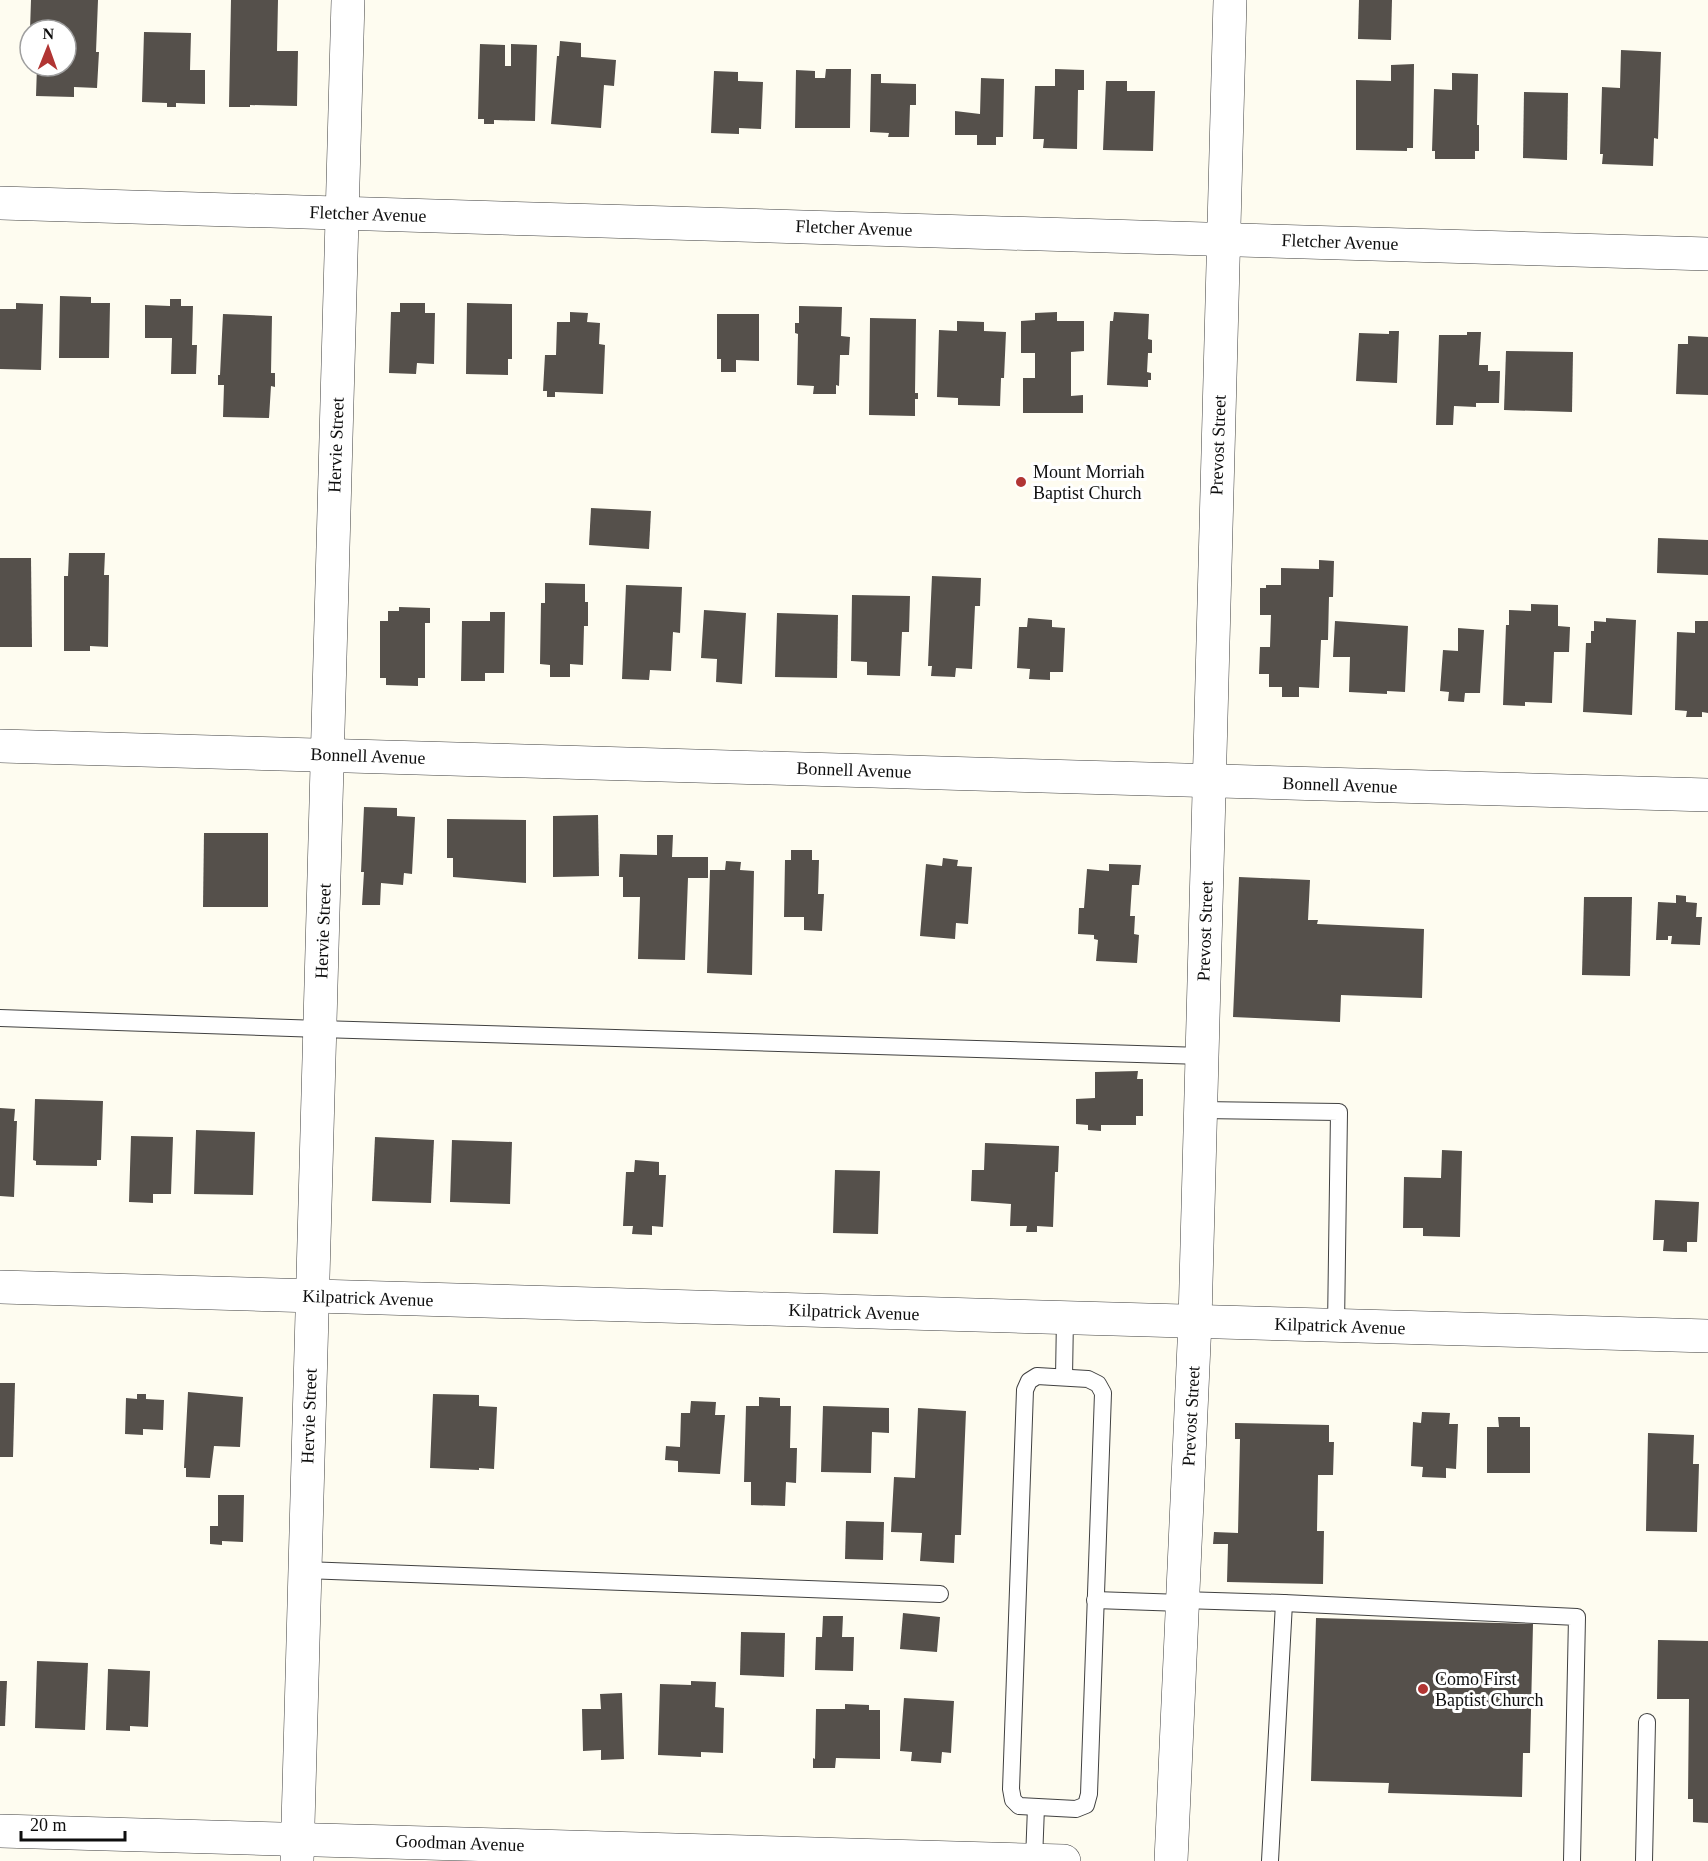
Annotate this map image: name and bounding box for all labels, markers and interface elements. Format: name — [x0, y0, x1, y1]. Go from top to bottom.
north arrow — [18, 18, 78, 78]
text: N — [42, 25, 55, 42]
street label: Fletcher Avenue — [309, 202, 427, 226]
street label: Fletcher Avenue — [795, 216, 913, 240]
street label: Fletcher Avenue — [1281, 230, 1399, 254]
street label: Prevost Street — [1206, 394, 1230, 496]
street label: Hervie Street — [324, 397, 348, 493]
place label: Mount Morriah Baptist Church — [1033, 462, 1145, 503]
marker: Mount Morriah Baptist Church — [1014, 475, 1028, 489]
street label: Bonnell Avenue — [310, 744, 426, 768]
street label: Bonnell Avenue — [796, 758, 912, 782]
street label: Bonnell Avenue — [1282, 773, 1398, 797]
street label: Prevost Street — [1193, 880, 1217, 982]
street label: Hervie Street — [311, 883, 335, 979]
street label: Kilpatrick Avenue — [302, 1286, 434, 1310]
street label: Kilpatrick Avenue — [788, 1300, 920, 1324]
street label: Kilpatrick Avenue — [1274, 1314, 1406, 1338]
street label: Prevost Street — [1178, 1365, 1204, 1467]
street label: Hervie Street — [297, 1368, 321, 1464]
place label: Como First Baptist Church — [1435, 1669, 1544, 1710]
marker: Como First Baptist Church — [1416, 1682, 1430, 1696]
scale bar — [21, 1804, 124, 1842]
text: 20 m — [30, 1815, 67, 1835]
street label: Goodman Avenue — [395, 1831, 525, 1855]

